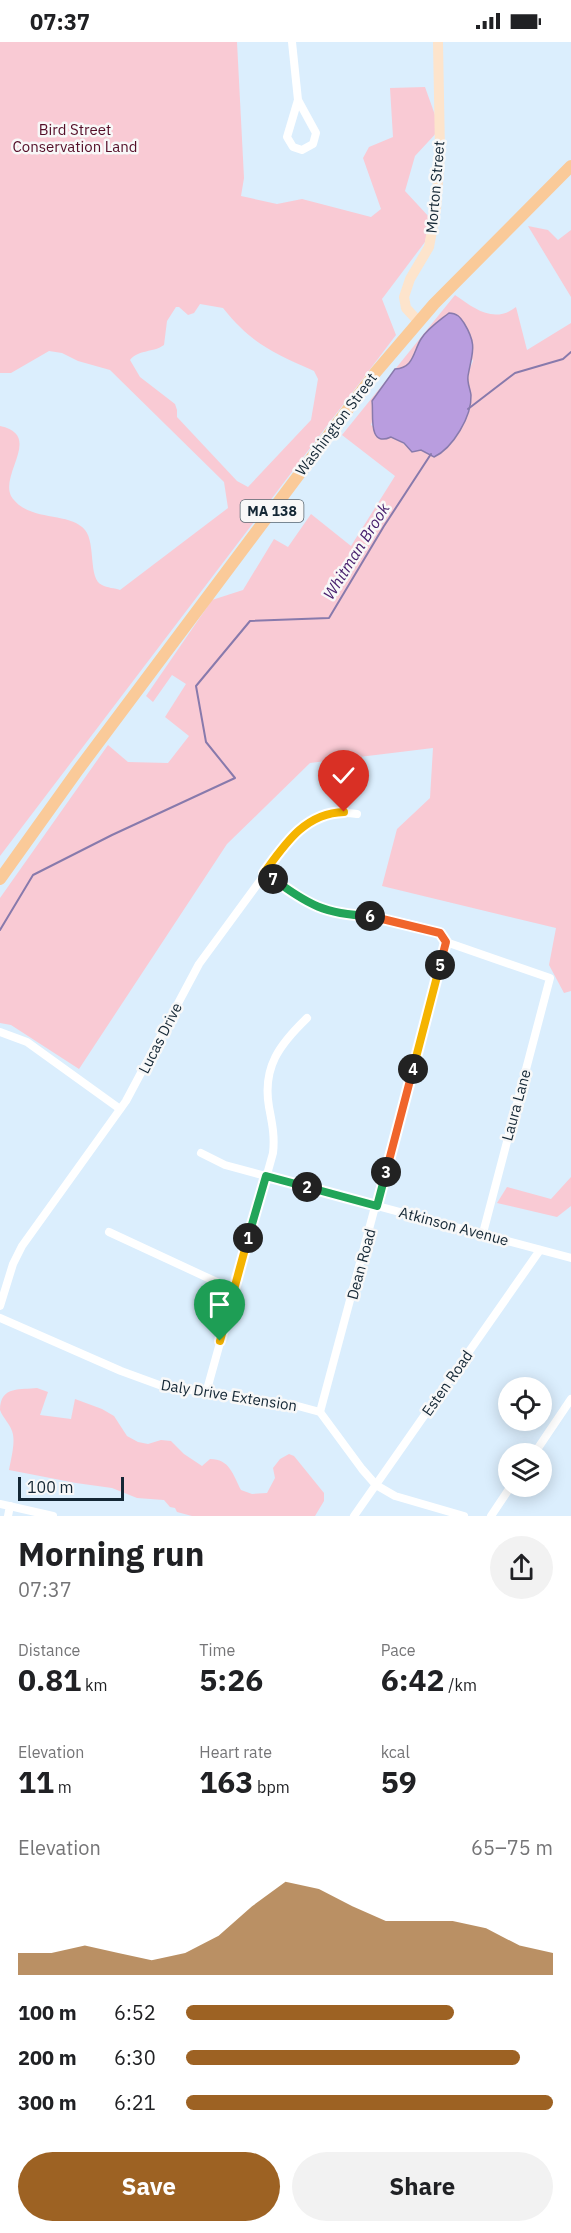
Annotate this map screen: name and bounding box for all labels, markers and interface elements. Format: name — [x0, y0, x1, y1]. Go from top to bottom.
text: 07:37 — [30, 7, 90, 36]
park label: Bird Street Conservation Land — [13, 120, 137, 156]
street label: Morton Street — [421, 140, 449, 234]
street label: Washington Street — [291, 369, 381, 479]
water label: Whitman Brook — [318, 499, 394, 603]
road number: MA 138 — [240, 500, 304, 522]
pin — [318, 750, 369, 812]
icon: check — [327, 759, 360, 792]
pin: 7 — [258, 864, 288, 894]
text: 7 — [268, 869, 278, 889]
pin: 6 — [355, 901, 385, 931]
text: 6 — [365, 906, 375, 926]
pin: 5 — [425, 950, 455, 980]
text: 5 — [435, 955, 445, 975]
street label: Lucas Drive — [134, 999, 186, 1077]
pin: 4 — [398, 1054, 428, 1084]
text: 4 — [408, 1059, 418, 1079]
street label: Laura Lane — [497, 1067, 535, 1143]
pin: 3 — [371, 1157, 401, 1187]
text: 3 — [381, 1162, 391, 1182]
pin: 2 — [292, 1172, 322, 1202]
text: 2 — [302, 1177, 312, 1197]
street label: Atkinson Avenue — [397, 1202, 511, 1250]
pin: 1 — [233, 1223, 263, 1253]
street label: Dean Road — [342, 1226, 380, 1302]
text: 1 — [243, 1228, 253, 1248]
pin — [194, 1279, 245, 1341]
icon: arrive — [203, 1288, 236, 1321]
street label: Esten Road — [417, 1346, 477, 1420]
street label: Daly Drive Extension — [160, 1375, 298, 1415]
map controls — [498, 1377, 552, 1497]
button: locate — [498, 1377, 552, 1431]
button: layers — [498, 1443, 552, 1497]
scale bar — [18, 1474, 124, 1502]
text: 100 m — [27, 1477, 74, 1497]
text: Morning run — [18, 1532, 204, 1575]
button: share — [490, 1536, 553, 1599]
text: 07:37 — [18, 1576, 72, 1603]
text: Distance — [18, 1640, 80, 1660]
text: Time — [199, 1640, 235, 1660]
text: Pace — [381, 1640, 415, 1660]
text: 0.81 — [18, 1660, 81, 1699]
text: 5:26 — [199, 1660, 263, 1699]
text: 6:42 — [381, 1660, 445, 1699]
text: km — [81, 1675, 108, 1695]
text: /km — [445, 1675, 477, 1695]
text: Elevation — [18, 1742, 84, 1762]
text: Heart rate — [199, 1742, 272, 1762]
text: kcal — [381, 1742, 410, 1762]
text: 11 — [18, 1762, 54, 1801]
text: 163 — [199, 1762, 253, 1801]
text: 59 — [381, 1762, 417, 1801]
text: m — [54, 1777, 72, 1797]
text: bpm — [253, 1777, 290, 1797]
text: Elevation — [18, 1834, 101, 1861]
text: 65–75 m — [471, 1834, 553, 1861]
text: 100 m — [18, 1999, 77, 2026]
text: 6:52 — [114, 1999, 156, 2026]
text: 200 m — [18, 2044, 77, 2071]
text: 6:30 — [114, 2044, 156, 2071]
text: 300 m — [18, 2089, 77, 2116]
text: 6:21 — [114, 2089, 156, 2116]
button: Save — [18, 2152, 280, 2221]
button: Share — [292, 2152, 553, 2221]

